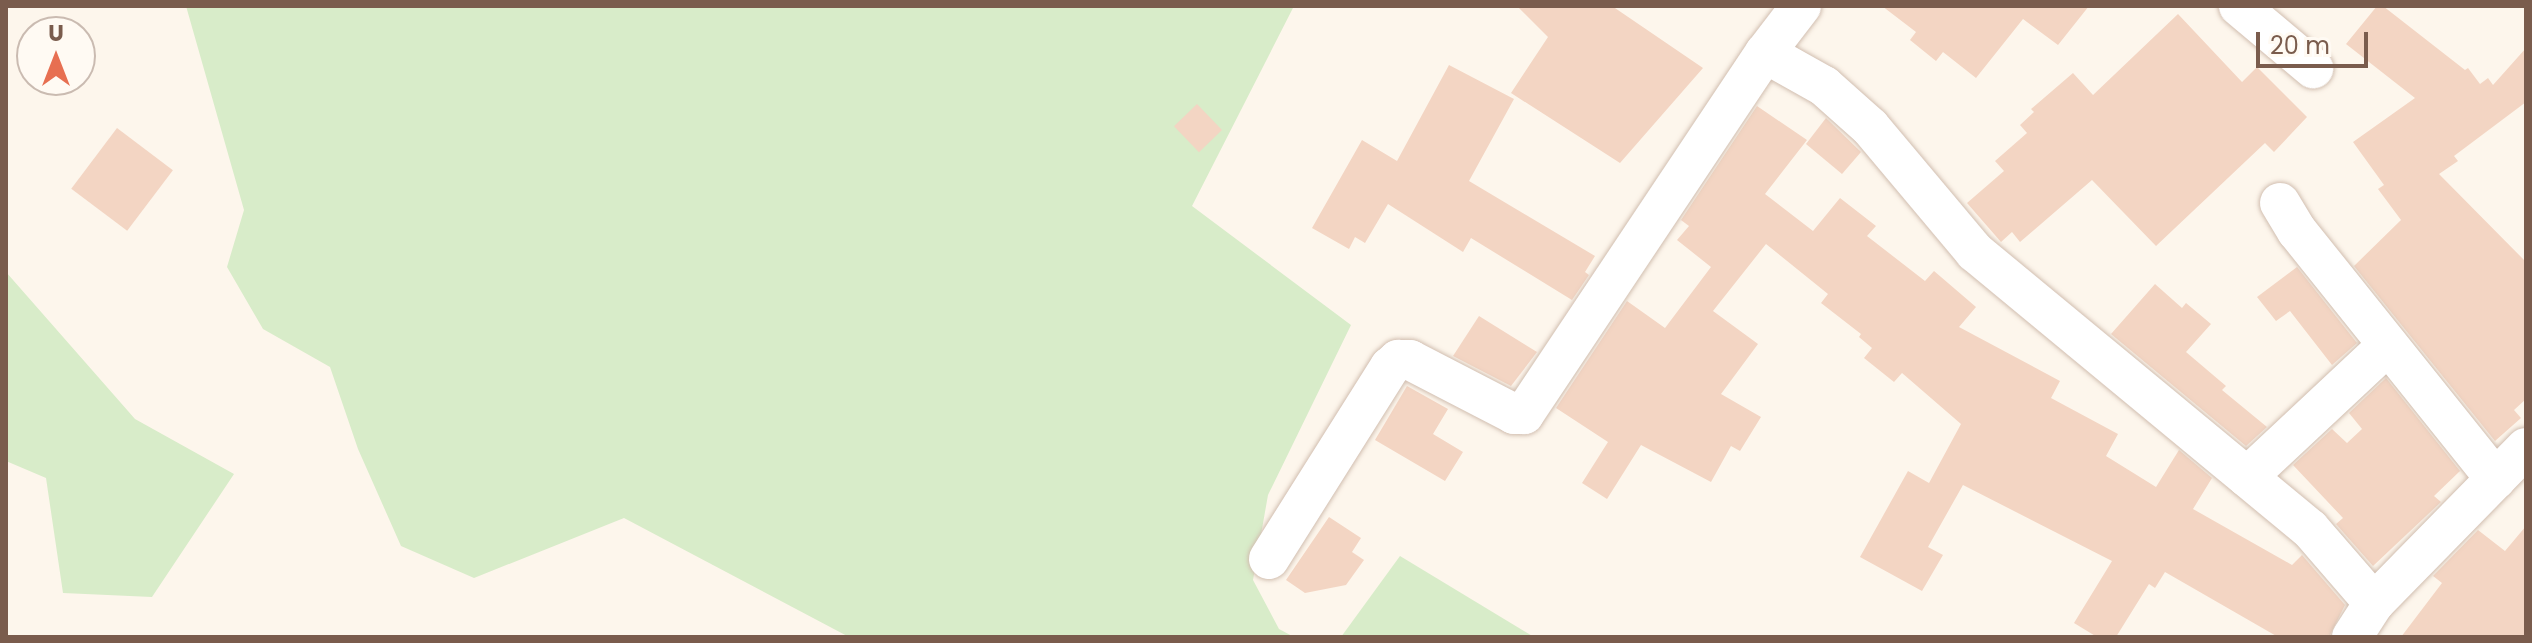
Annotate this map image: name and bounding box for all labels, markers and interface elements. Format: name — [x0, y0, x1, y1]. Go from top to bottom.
north arrow — [16, 16, 96, 96]
scale bar — [2260, 16, 2372, 66]
text: U — [48, 18, 64, 49]
text: 20 m — [2270, 29, 2330, 62]

